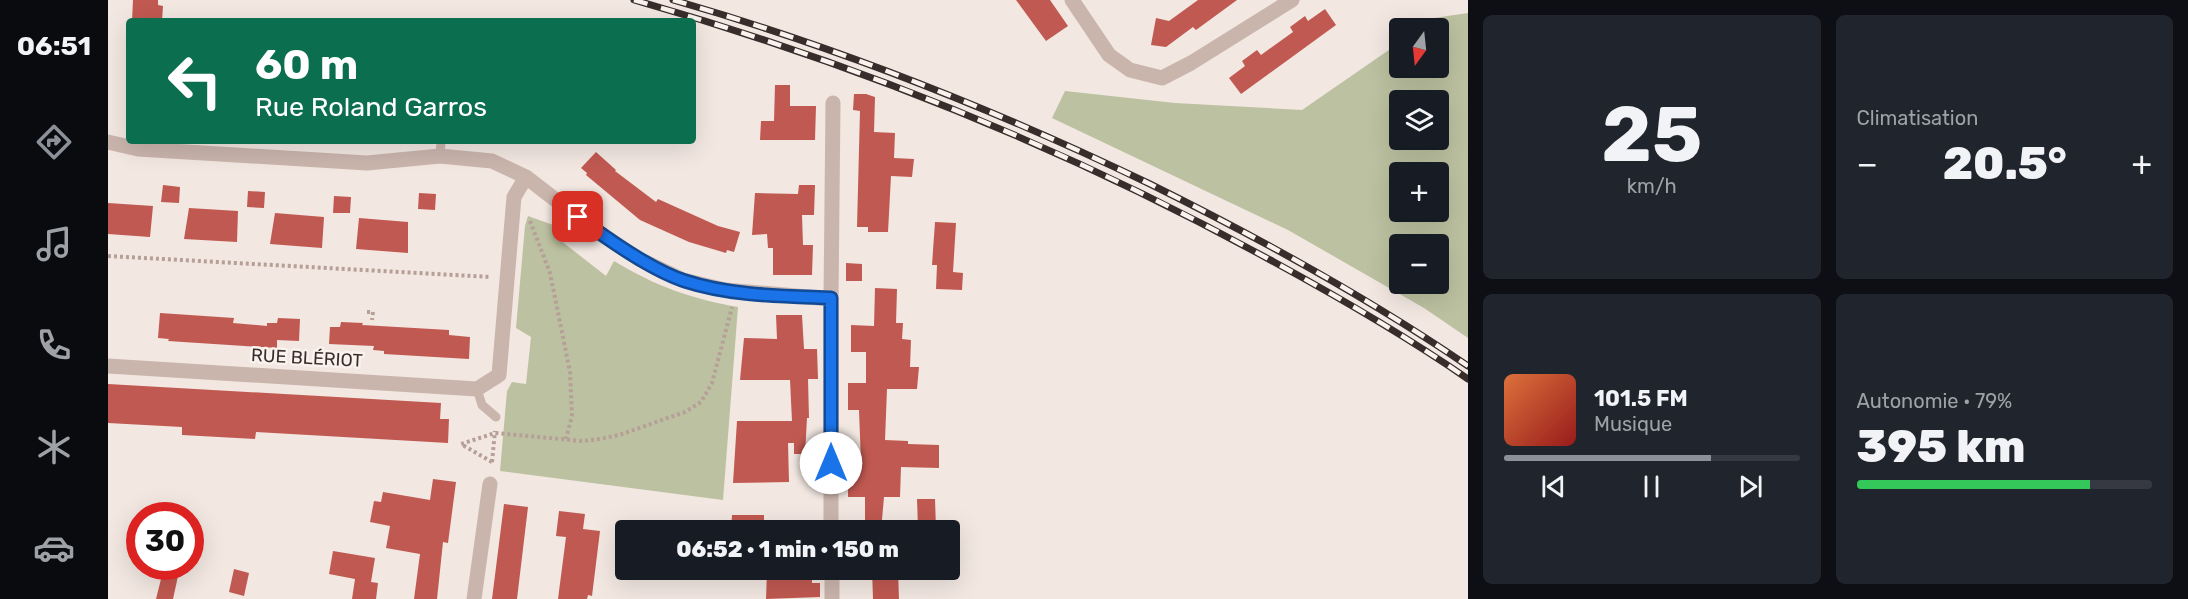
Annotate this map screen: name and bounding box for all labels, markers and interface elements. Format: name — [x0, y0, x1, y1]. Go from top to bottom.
north arrow — [1389, 18, 1449, 78]
map controls — [1389, 18, 1449, 294]
text: 06:51 — [17, 30, 91, 62]
text: 60 m — [255, 40, 358, 90]
icon: left — [156, 42, 234, 120]
text: 25 — [1601, 88, 1702, 181]
button: layers — [1389, 90, 1449, 150]
text: Rue Roland Garros — [255, 91, 487, 123]
text: Climatisation — [1857, 106, 1978, 130]
icon: directions — [33, 121, 75, 163]
text: 20.5° — [1943, 137, 2067, 190]
text: − — [1857, 144, 1878, 183]
text: + — [2131, 144, 2152, 183]
button: + — [1389, 162, 1449, 222]
text: km/h — [1627, 174, 1677, 198]
pin — [552, 191, 603, 242]
icon: arrive — [561, 200, 594, 233]
icon: music — [33, 223, 75, 265]
button: − — [1389, 234, 1449, 294]
icon: phone — [33, 324, 75, 366]
street label: RUE BLÉRIOT — [251, 344, 363, 372]
text: 101.5 FM — [1594, 385, 1688, 412]
text: Autonomie · 79% — [1857, 389, 2012, 413]
text: Musique — [1594, 412, 1672, 436]
text: 395 km — [1857, 420, 2025, 473]
icon: climate — [33, 426, 75, 468]
position arrow — [799, 431, 863, 495]
icon: previous — [1537, 470, 1570, 503]
icon: pause — [1635, 470, 1668, 503]
icon: next — [1734, 470, 1767, 503]
speed limit sign: 30 — [126, 502, 204, 580]
icon: car — [33, 527, 75, 569]
text: 06:52 · 1 min · 150 m — [676, 536, 899, 563]

